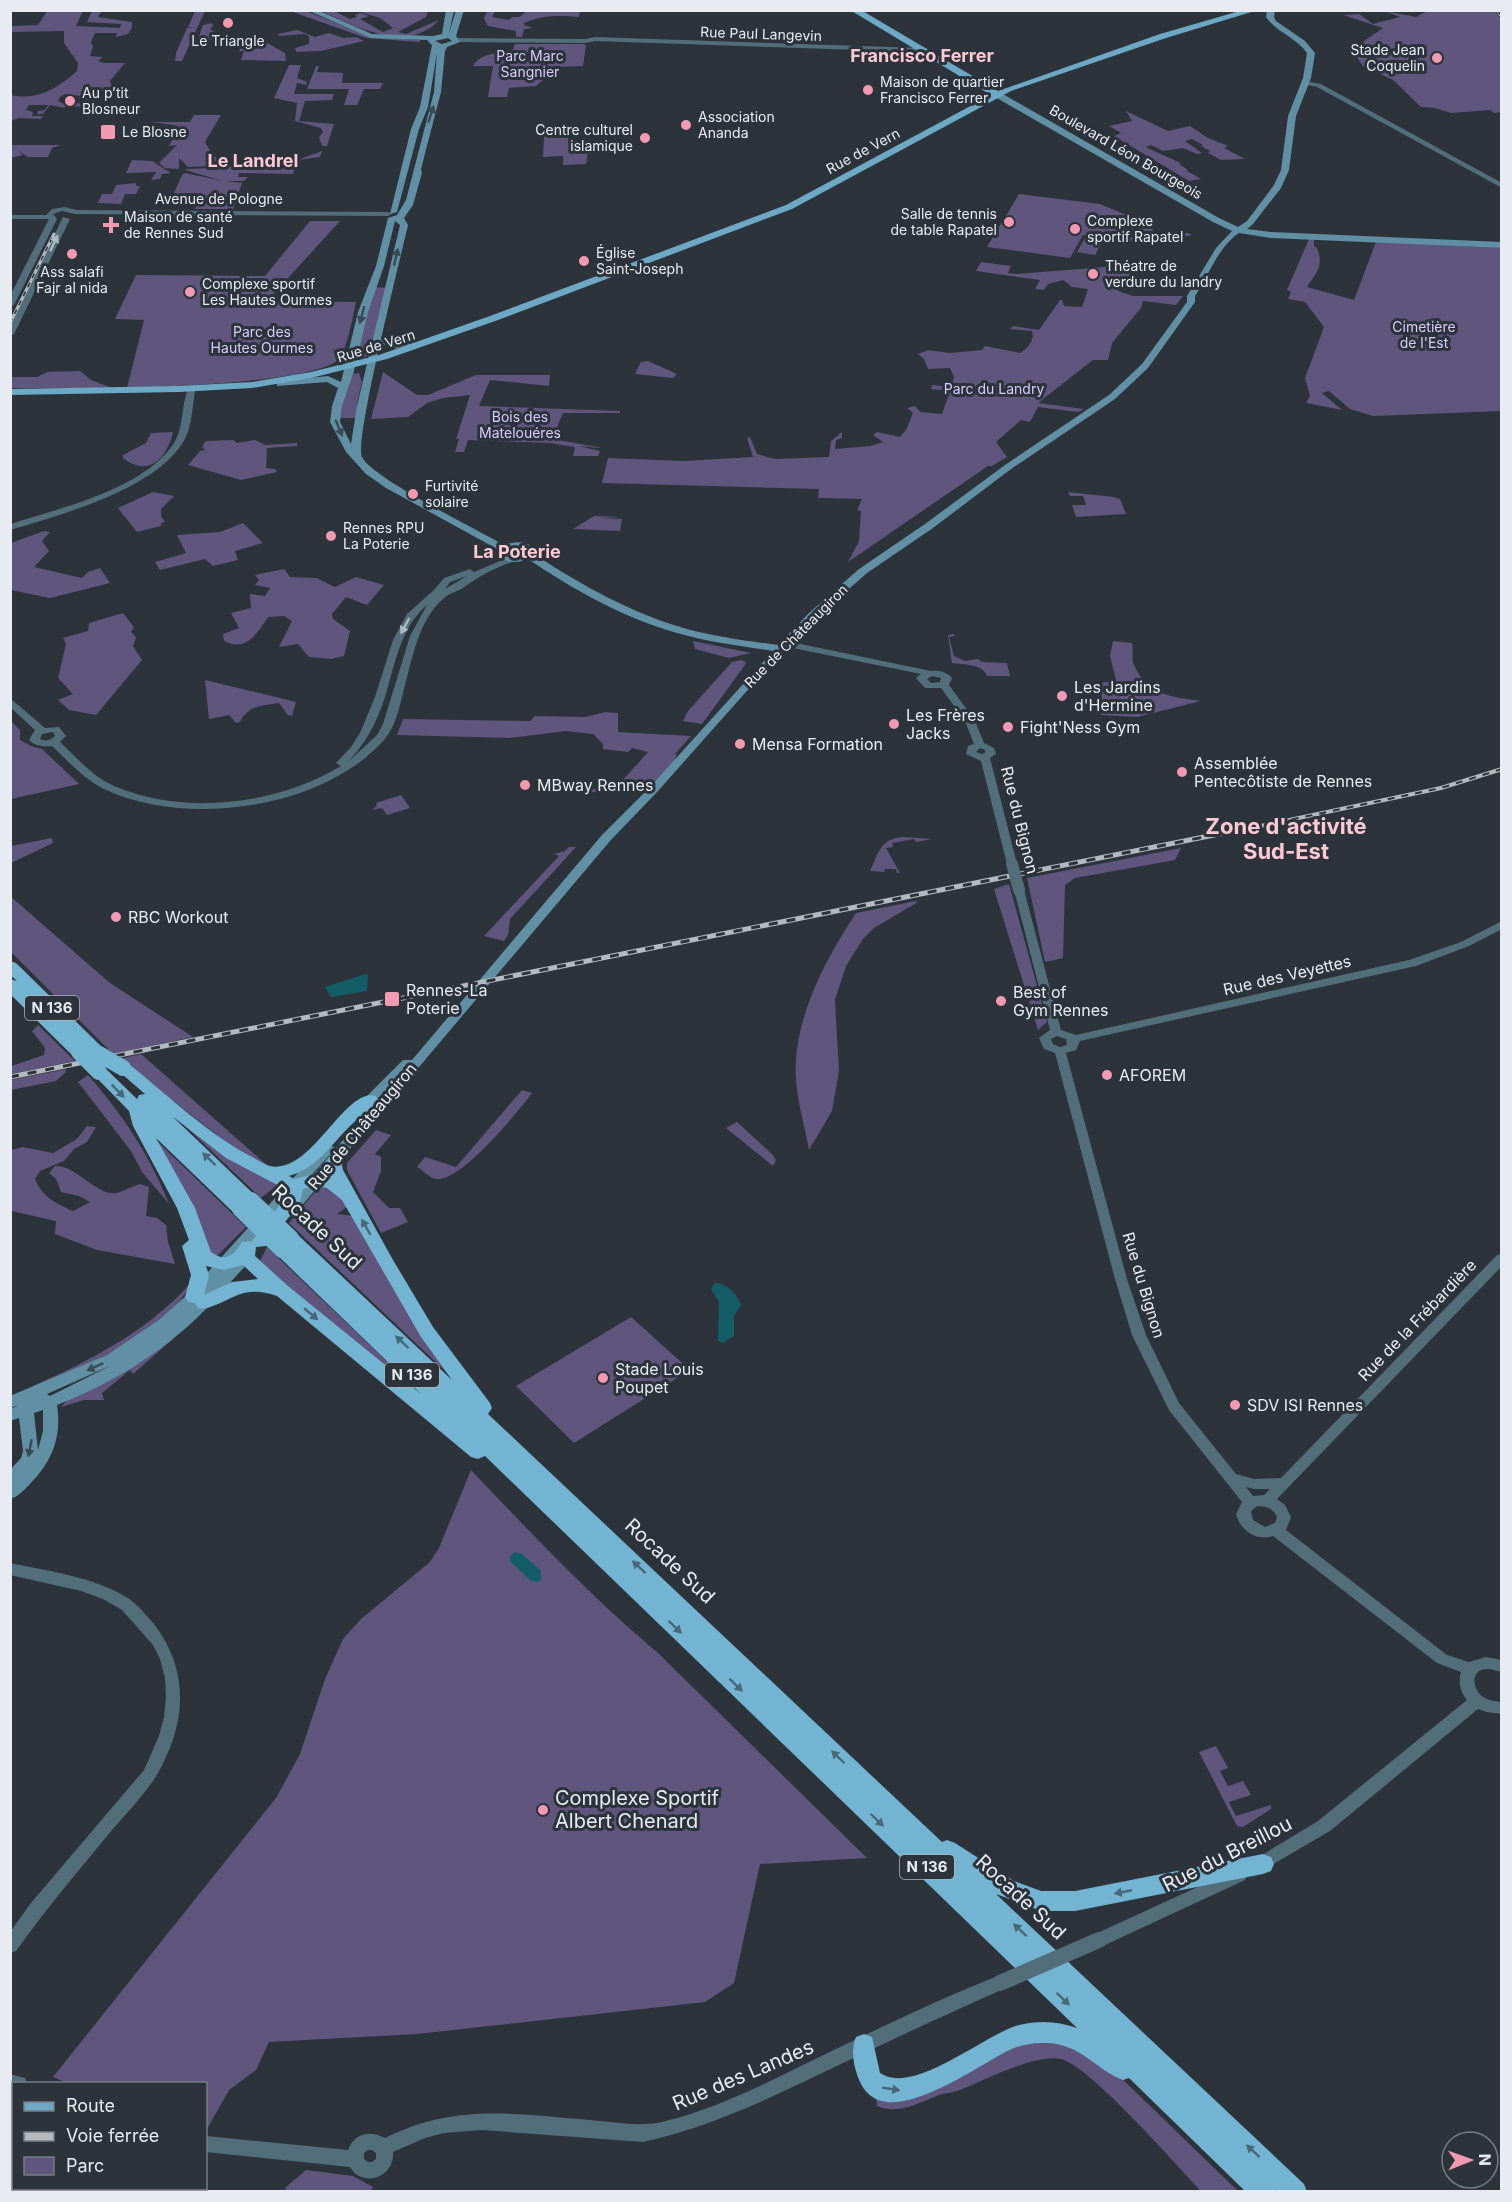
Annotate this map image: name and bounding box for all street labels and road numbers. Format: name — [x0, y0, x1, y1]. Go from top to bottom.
street label: Rue Paul Langevin — [700, 23, 822, 44]
street label: Boulevard Léon Bourgeois — [1047, 101, 1206, 202]
street label: Rue de Vern — [823, 124, 902, 177]
street label: Avenue de Pologne — [155, 190, 283, 207]
street label: Rue de Vern — [335, 326, 417, 365]
street label: Rue de Châteaugiron — [740, 580, 851, 691]
street label: Rue du Bignon — [997, 764, 1043, 876]
street label: Rue des Veyettes — [1221, 951, 1353, 999]
road number: N 136 — [25, 996, 79, 1020]
street label: Rue de Châteaugiron — [303, 1059, 421, 1193]
street label: Rocade Sud — [267, 1179, 367, 1275]
street label: Rue du Bignon — [1118, 1229, 1170, 1341]
street label: Rue de la Frébardière — [1354, 1255, 1480, 1385]
road number: N 136 — [385, 1363, 439, 1387]
street label: Rocade Sud — [620, 1513, 720, 1609]
street label: Rue du Breillou — [1158, 1811, 1296, 1897]
street label: Rocade Sud — [971, 1849, 1071, 1945]
road number: N 136 — [900, 1855, 954, 1879]
street label: Rue des Landes — [669, 2034, 817, 2116]

